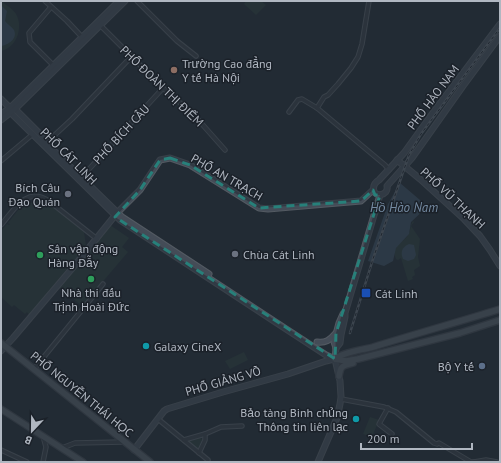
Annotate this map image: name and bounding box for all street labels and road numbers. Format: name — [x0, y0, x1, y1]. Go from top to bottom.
street label: PHỐ ĐOÀN THỊ ĐIỂM — [117, 42, 207, 130]
street label: PHỐ HÀO NAM — [404, 62, 462, 132]
street label: PHỐ BÍCH CÂU — [90, 101, 152, 167]
street label: PHỐ CÁT LINH — [37, 124, 101, 188]
street label: PHỐ AN TRẠCH — [188, 150, 266, 204]
street label: PHỐ VŨ THẠNH — [418, 164, 488, 232]
street label: PHỐ NGUYỄN THÁI HỌC — [28, 348, 136, 440]
street label: PHỐ GIẢNG VÕ — [183, 363, 263, 399]

